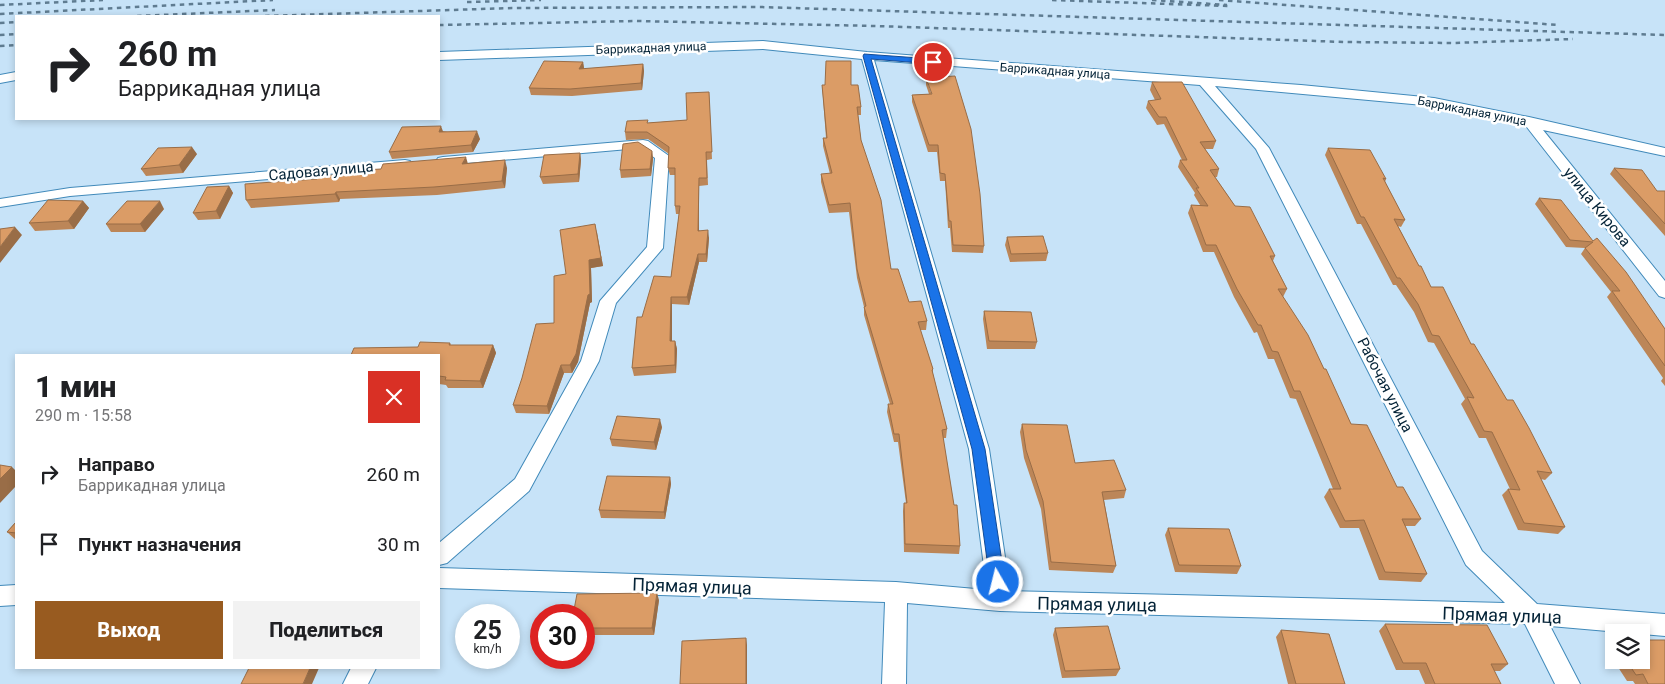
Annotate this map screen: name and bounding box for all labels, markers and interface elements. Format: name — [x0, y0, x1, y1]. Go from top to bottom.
text: 260 m — [118, 34, 217, 75]
icon: right — [35, 35, 100, 100]
street label: Баррикадная улица — [595, 39, 707, 57]
pin — [912, 41, 954, 83]
icon: arrive — [919, 48, 947, 76]
street label: Баррикадная улица — [999, 60, 1111, 82]
text: Баррикадная улица — [118, 76, 321, 101]
street label: Баррикадная улица — [1416, 94, 1528, 128]
street label: Садовая улица — [268, 157, 374, 185]
street label: улица Кирова — [1560, 164, 1634, 250]
street label: Рабочая улица — [1353, 335, 1417, 435]
text: 1 мин — [35, 369, 116, 404]
button: close — [368, 371, 420, 423]
text: 290 m · 15:58 — [35, 406, 132, 425]
text: Направо — [78, 453, 155, 476]
icon: right — [35, 460, 63, 488]
text: 260 m — [367, 463, 420, 486]
text: Баррикадная улица — [78, 476, 226, 495]
icon: arrive — [35, 530, 63, 558]
text: Пункт назначения — [78, 533, 241, 556]
text: 30 m — [377, 533, 420, 556]
position arrow — [971, 555, 1023, 607]
street label: Прямая улица — [632, 573, 752, 599]
street label: Прямая улица — [1037, 592, 1157, 616]
button: Выход — [35, 601, 223, 659]
button: Поделиться — [233, 601, 420, 659]
street label: Прямая улица — [1442, 602, 1562, 628]
speed limit sign: 30 — [530, 604, 595, 669]
text: 25 — [473, 616, 502, 645]
map controls — [1605, 624, 1650, 669]
button: layers — [1605, 624, 1650, 669]
text: km/h — [473, 642, 502, 656]

